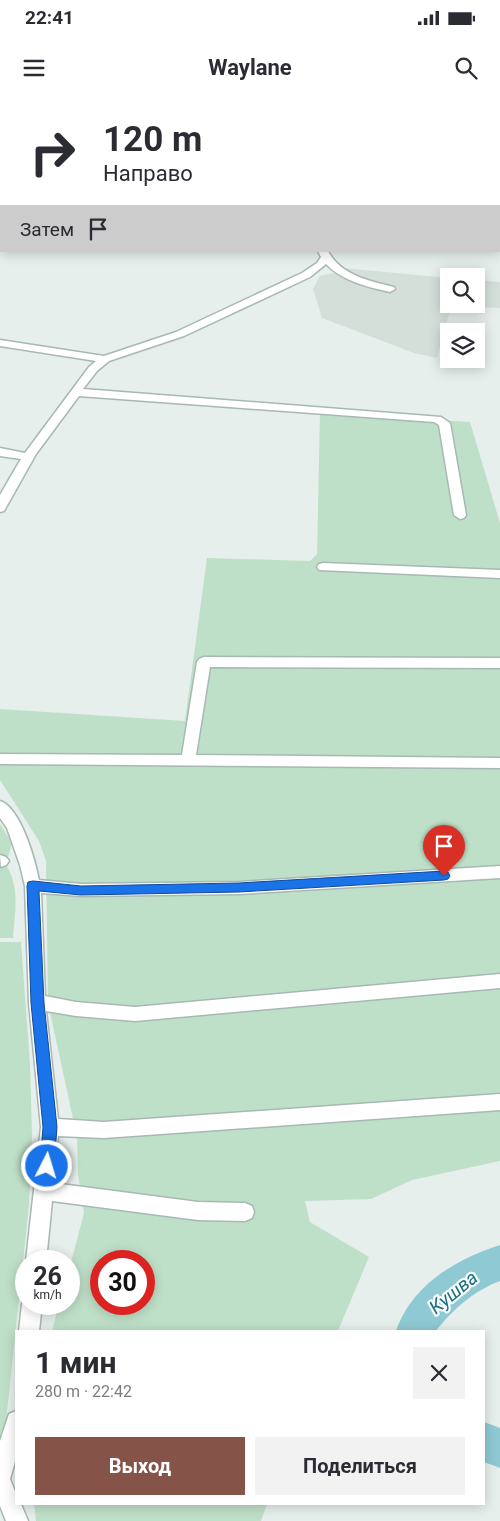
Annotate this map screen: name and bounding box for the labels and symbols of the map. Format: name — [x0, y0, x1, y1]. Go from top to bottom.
pin — [423, 825, 465, 876]
position arrow — [20, 1139, 72, 1191]
speed limit sign: 30 — [90, 1250, 155, 1315]
water label: Кушва — [424, 1266, 482, 1319]

